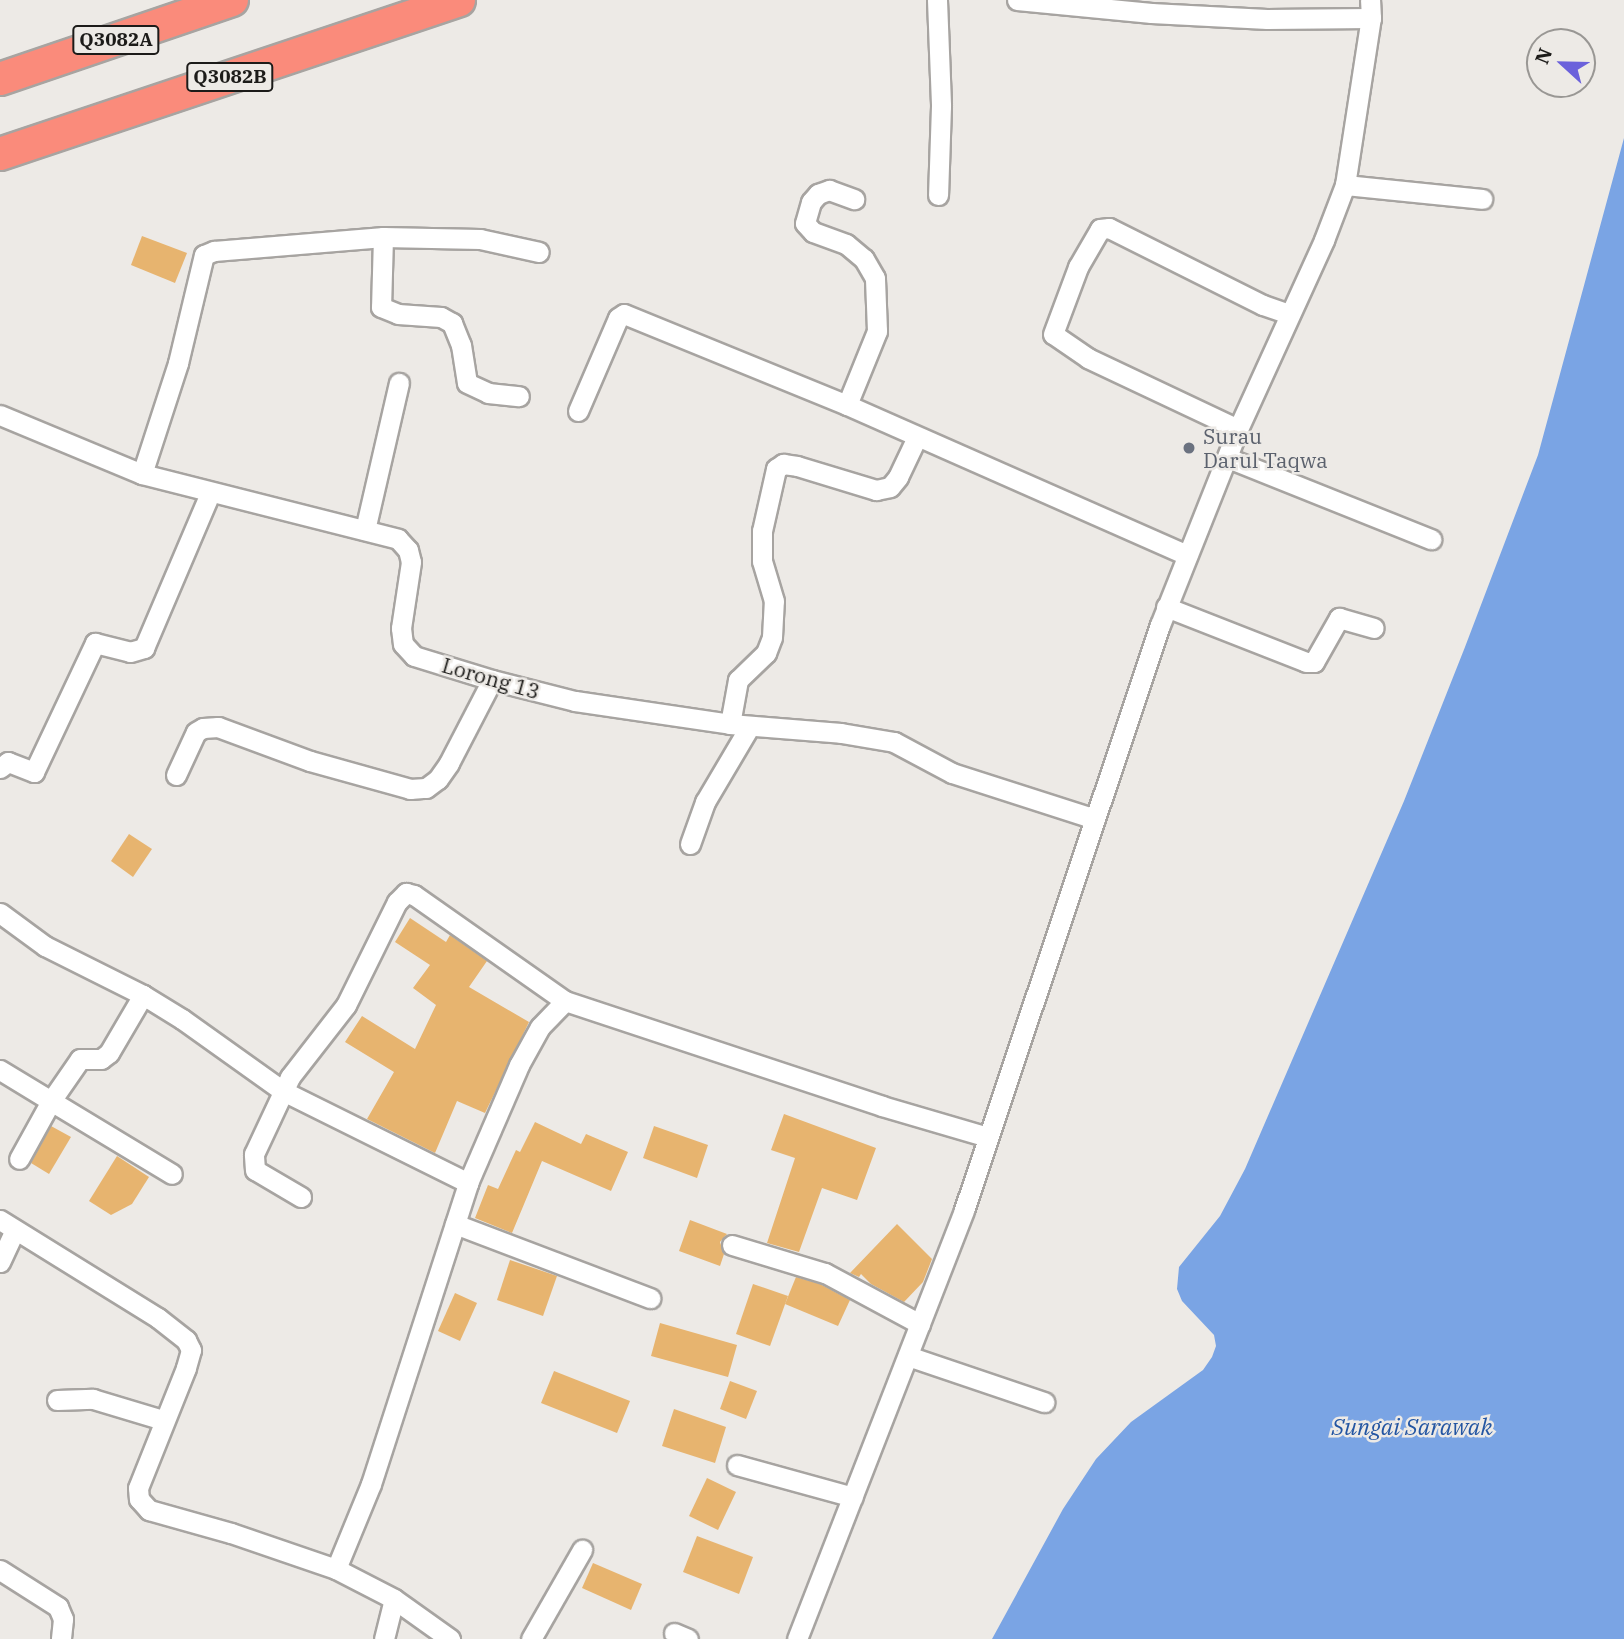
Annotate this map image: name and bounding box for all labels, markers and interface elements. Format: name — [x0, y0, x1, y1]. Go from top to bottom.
road number: Q3082A — [72, 24, 160, 56]
north arrow — [1526, 28, 1596, 98]
text: N — [1529, 44, 1557, 67]
road number: Q3082B — [186, 61, 274, 92]
place label: Surau Darul Taqwa — [1203, 423, 1328, 473]
marker: Surau Darul Taqwa — [1181, 440, 1197, 456]
street label: Lorong 13 — [439, 652, 543, 704]
water label: Sungai Sarawak — [1331, 1412, 1493, 1440]

